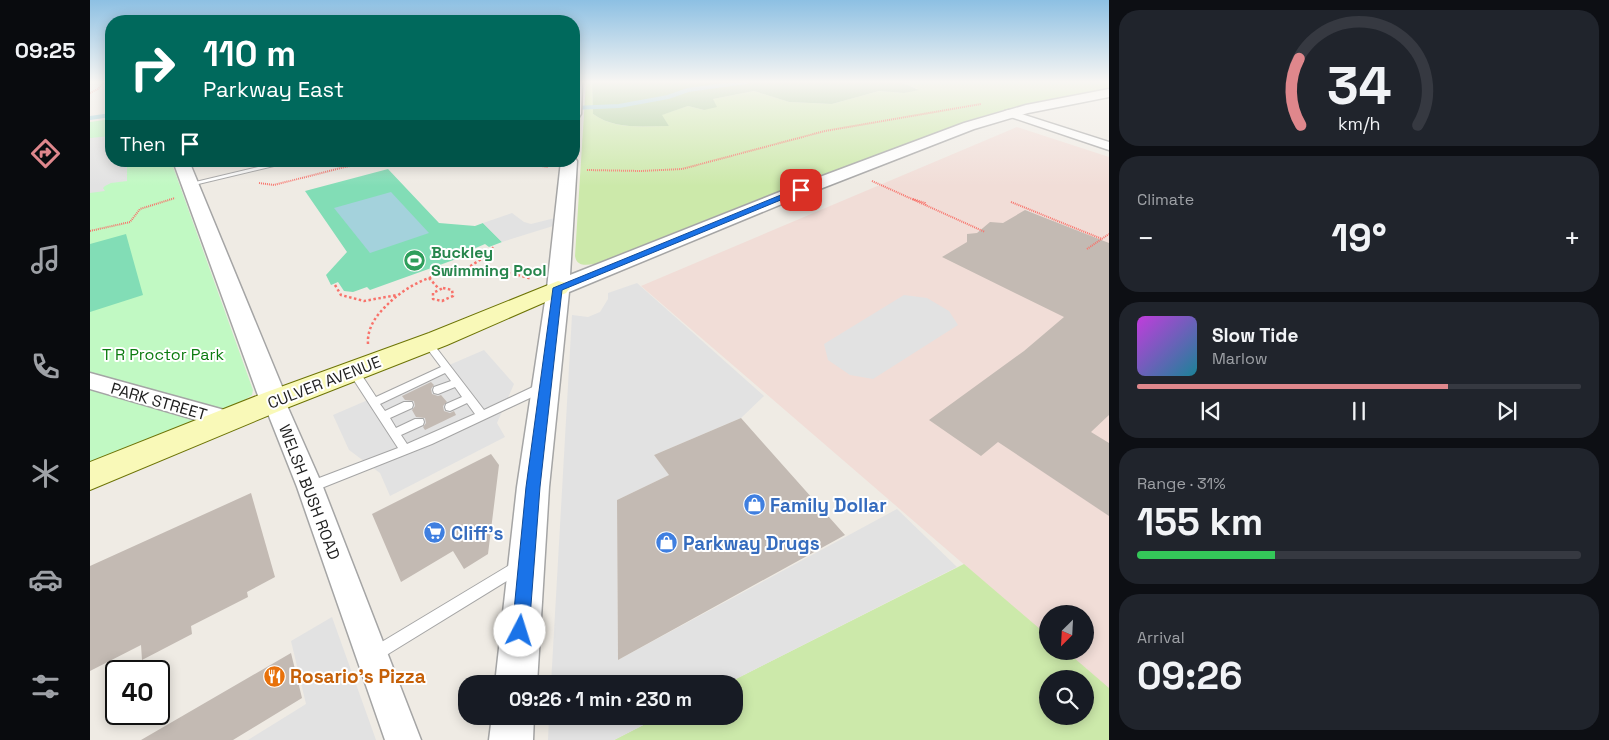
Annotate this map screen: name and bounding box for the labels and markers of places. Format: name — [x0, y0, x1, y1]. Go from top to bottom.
pin — [780, 169, 822, 211]
place label: Buckley Swimming Pool — [431, 242, 547, 281]
sports icon: Buckley Swimming Pool — [403, 249, 427, 273]
shop icon: Family Dollar — [742, 493, 766, 517]
place label: Family Dollar — [770, 493, 887, 518]
supermarket icon: Cliff's — [423, 521, 447, 545]
place label: Cliff's — [451, 521, 503, 546]
shop icon: Parkway Drugs — [655, 531, 679, 555]
place label: Parkway Drugs — [683, 531, 820, 556]
restaurant icon: Rosario's Pizza — [262, 664, 286, 688]
place label: Rosario's Pizza — [290, 664, 426, 689]

